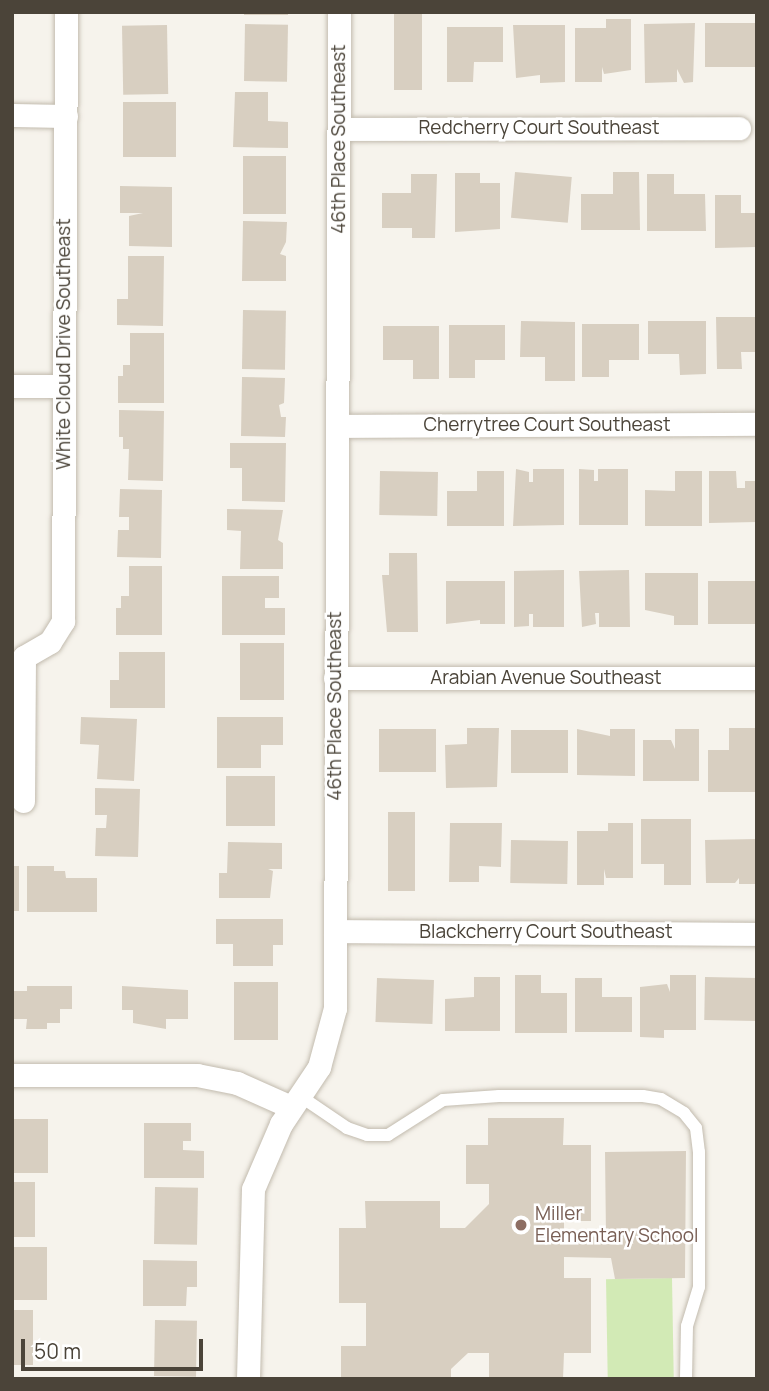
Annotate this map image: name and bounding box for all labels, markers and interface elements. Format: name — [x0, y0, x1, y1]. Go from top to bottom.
street label: 46th Place Southeast — [328, 44, 350, 234]
street label: Redcherry Court Southeast — [418, 117, 660, 139]
street label: White Cloud Drive Southeast — [53, 218, 75, 470]
street label: Cherrytree Court Southeast — [423, 414, 671, 436]
street label: 46th Place Southeast — [324, 611, 346, 801]
street label: Arabian Avenue Southeast — [430, 667, 662, 689]
street label: Blackcherry Court Southeast — [419, 921, 673, 943]
place label: Miller Elementary School — [535, 1203, 698, 1247]
marker: Miller Elementary School — [513, 1217, 529, 1233]
scale bar — [24, 1324, 206, 1368]
text: 50 m — [34, 1337, 81, 1365]

